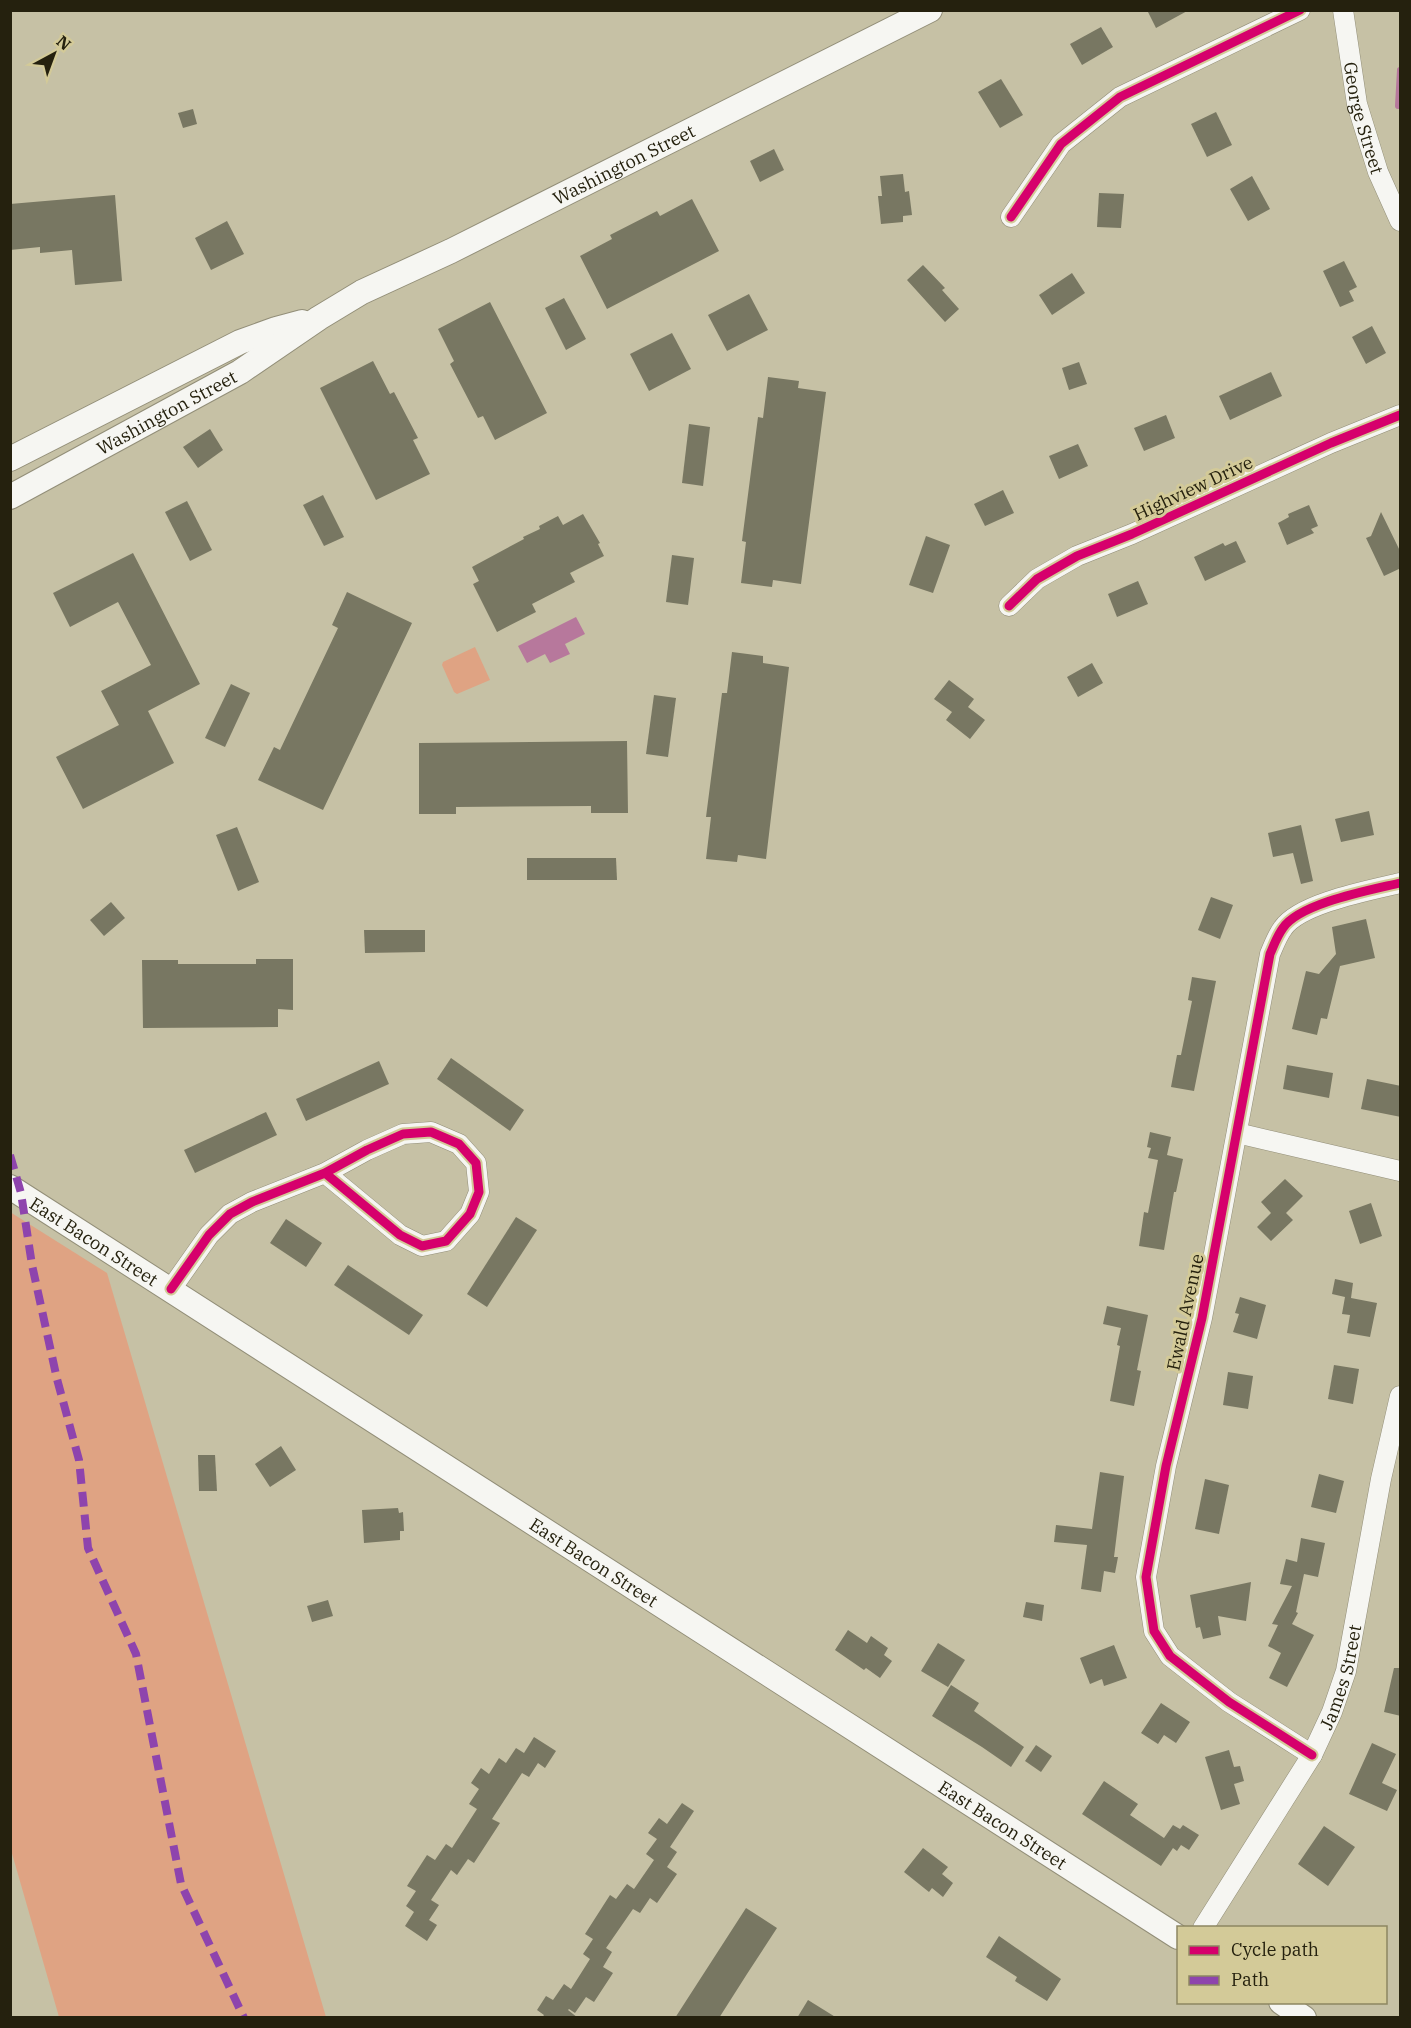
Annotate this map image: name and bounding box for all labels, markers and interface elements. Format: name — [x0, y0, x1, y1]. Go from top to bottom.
north arrow — [24, 24, 84, 84]
text: N — [53, 31, 75, 54]
street label: George Street — [1339, 60, 1389, 177]
street label: Washington Street — [549, 119, 699, 209]
street label: Washington Street — [92, 365, 240, 459]
street label: Highview Drive — [1130, 450, 1256, 526]
street label: East Bacon Street — [26, 1191, 163, 1291]
street label: Ewald Avenue — [1161, 1251, 1209, 1373]
street label: East Bacon Street — [525, 1512, 662, 1612]
street label: James Street — [1314, 1623, 1366, 1733]
street label: East Bacon Street — [934, 1775, 1071, 1874]
legend — [1177, 1926, 1387, 2004]
text: Cycle path — [1231, 1938, 1319, 1961]
text: Path — [1231, 1968, 1269, 1991]

